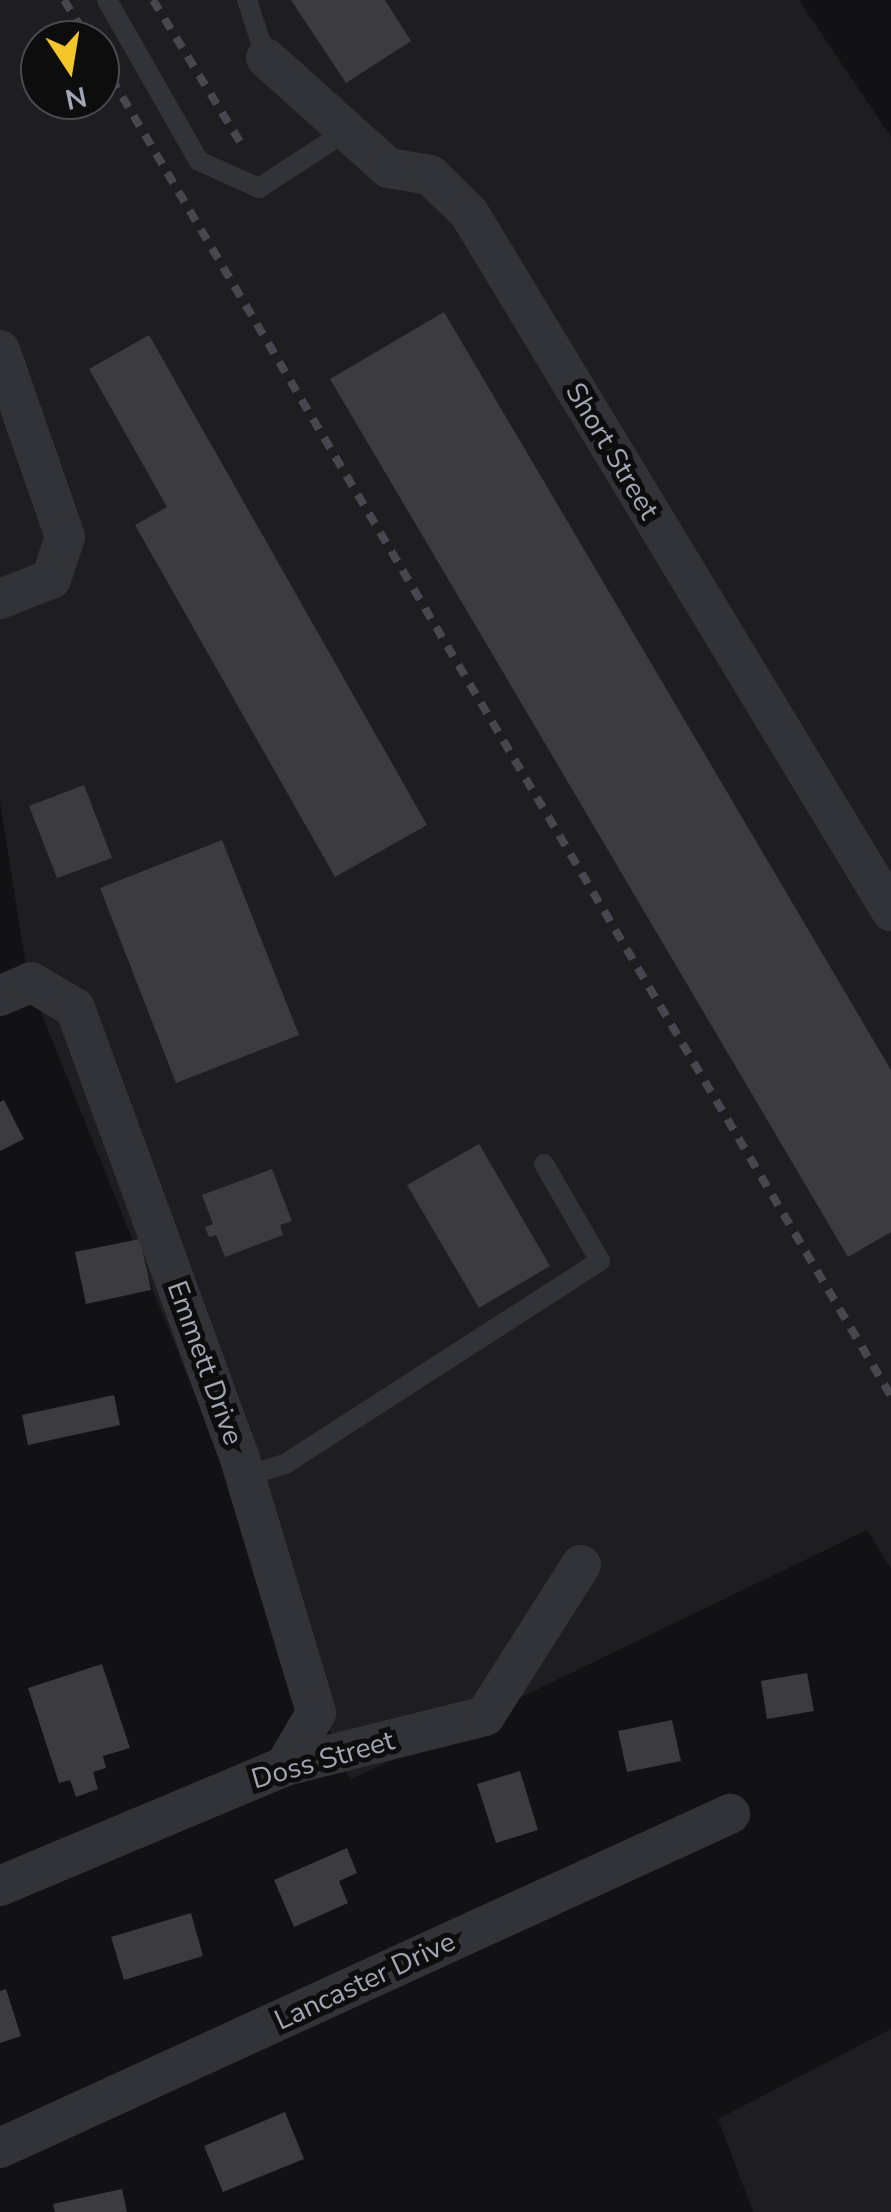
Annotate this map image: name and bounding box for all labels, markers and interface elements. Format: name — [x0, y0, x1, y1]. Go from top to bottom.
north arrow — [20, 20, 120, 120]
text: N — [62, 77, 90, 118]
street label: Short Street — [558, 377, 666, 525]
street label: Emmett Drive — [160, 1276, 250, 1450]
street label: Doss Street — [248, 1724, 398, 1796]
street label: Lancaster Drive — [269, 1925, 461, 2037]

